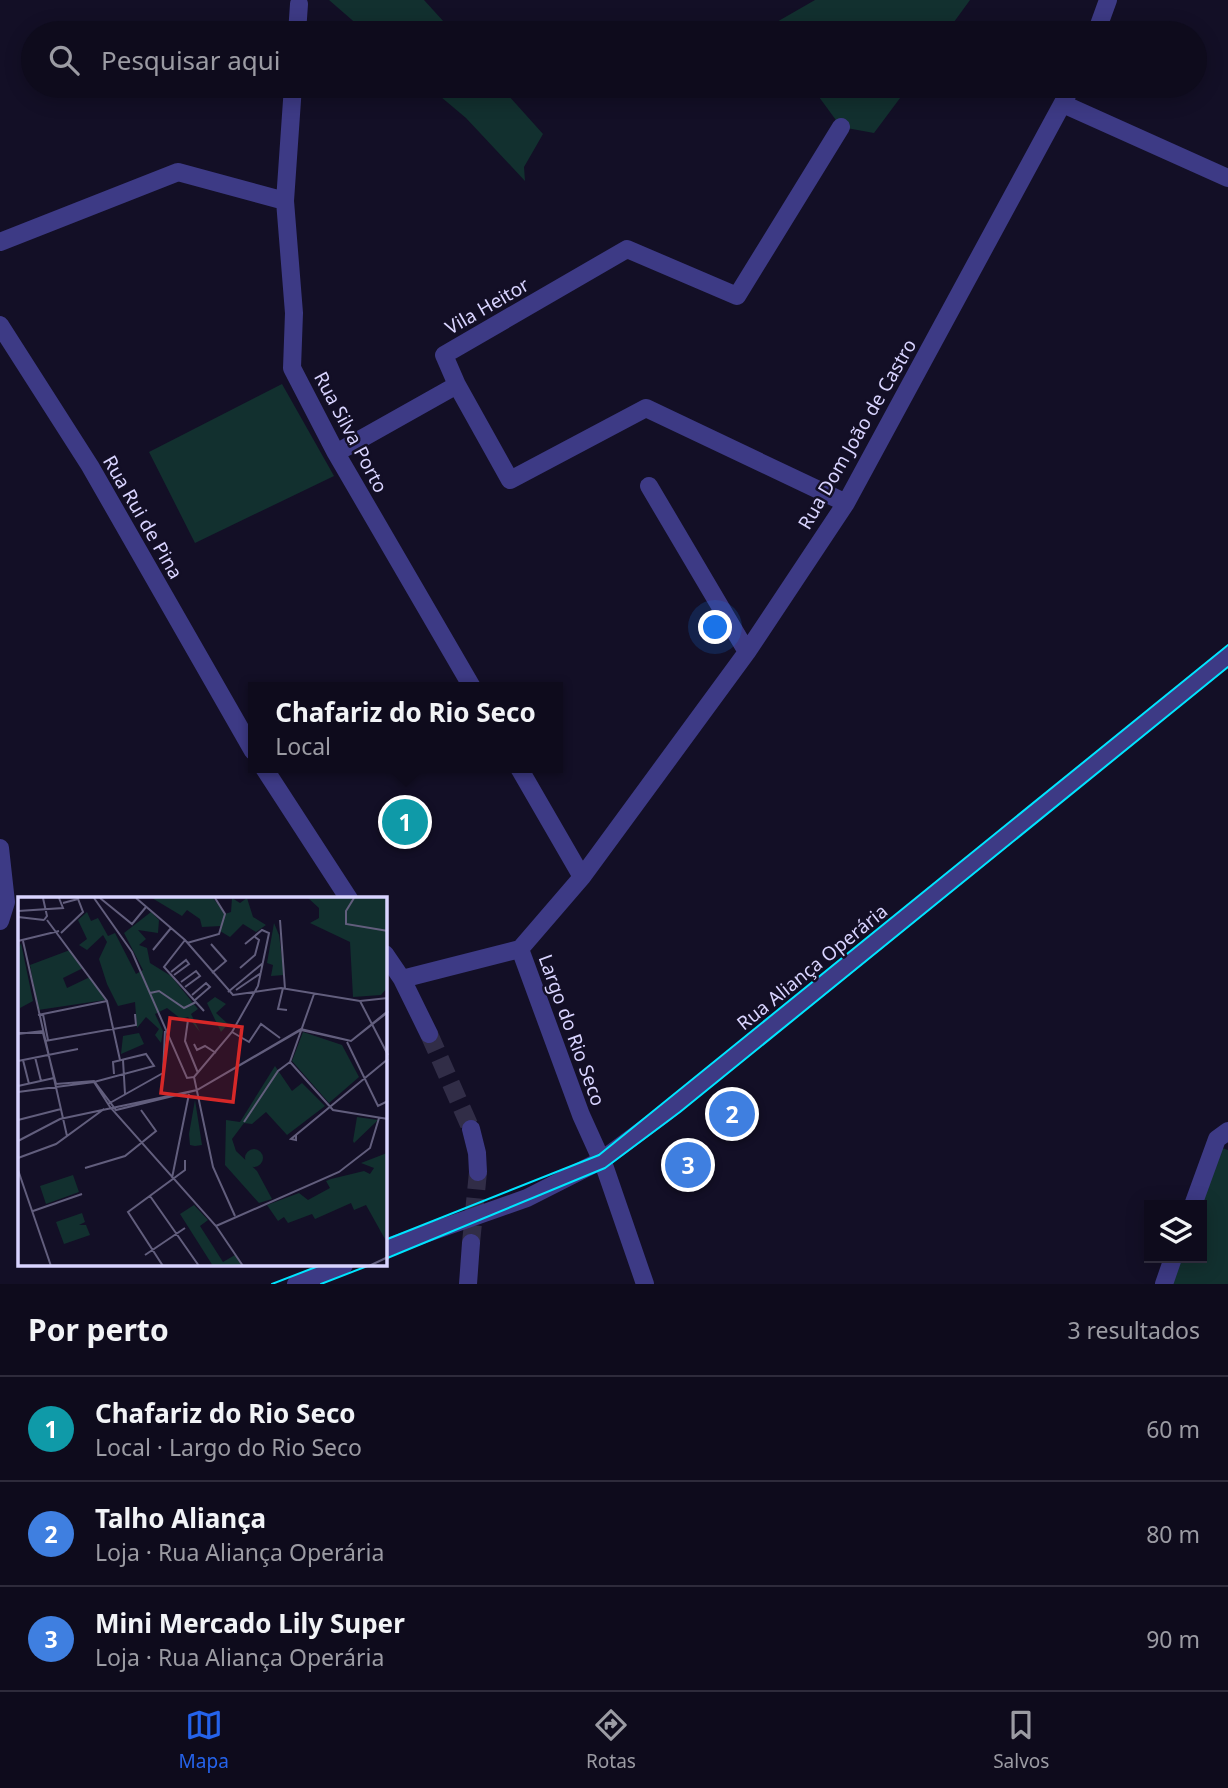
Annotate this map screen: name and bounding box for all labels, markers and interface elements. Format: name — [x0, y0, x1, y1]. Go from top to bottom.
search box — [21, 21, 1207, 98]
icon: search — [45, 41, 83, 79]
text: Pesquisar aqui — [101, 42, 281, 78]
street label: Vila Heitor — [440, 271, 534, 340]
street label: Rua Dom João de Castro — [792, 334, 922, 534]
street label: Rua Silva Porto — [308, 367, 394, 497]
street label: Rua Rui de Pina — [97, 450, 189, 584]
your location — [698, 610, 732, 644]
popup — [248, 682, 563, 773]
text: Chafariz do Rio Seco — [275, 694, 536, 730]
text: Local — [275, 730, 331, 762]
pin: 1 — [382, 796, 428, 848]
inset map — [18, 897, 387, 1266]
street label: Rua Aliança Operária — [731, 898, 893, 1036]
street label: Largo do Rio Seco — [533, 951, 611, 1109]
pin: 2 — [709, 1088, 755, 1140]
pin: 3 — [665, 1139, 711, 1191]
map controls — [1144, 1200, 1207, 1263]
button: layers — [1144, 1200, 1207, 1263]
text: Por perto — [28, 1309, 169, 1350]
text: 3 resultados — [1067, 1314, 1200, 1346]
text: Chafariz do Rio Seco — [95, 1395, 356, 1431]
text: 1 — [44, 1413, 58, 1445]
text: 60 m — [1146, 1413, 1200, 1445]
text: Local · Largo do Rio Seco — [95, 1431, 362, 1463]
text: Talho Aliança — [95, 1500, 266, 1536]
text: 2 — [44, 1518, 58, 1550]
text: 80 m — [1146, 1518, 1200, 1550]
text: Loja · Rua Aliança Operária — [95, 1536, 384, 1568]
text: Mini Mercado Lily Super — [95, 1605, 405, 1641]
text: 3 — [44, 1623, 58, 1655]
text: 90 m — [1146, 1623, 1200, 1655]
text: Loja · Rua Aliança Operária — [95, 1641, 384, 1673]
tab: Mapa — [179, 1706, 229, 1774]
tab: Rotas — [586, 1706, 636, 1774]
tab: Salvos — [993, 1706, 1049, 1774]

